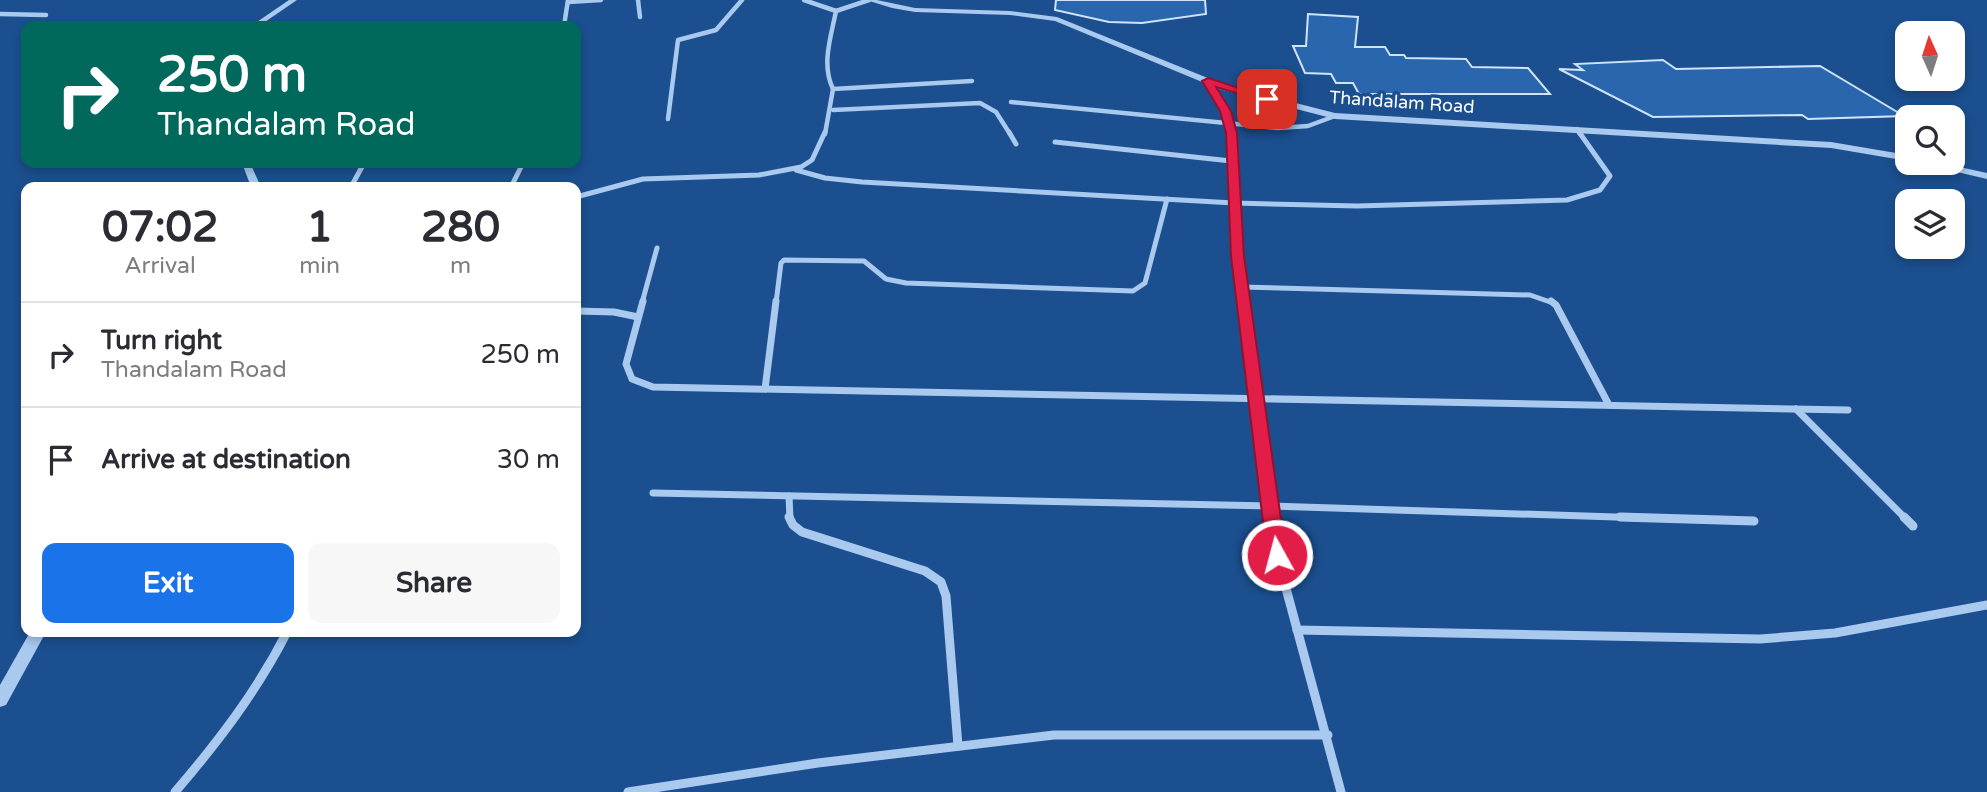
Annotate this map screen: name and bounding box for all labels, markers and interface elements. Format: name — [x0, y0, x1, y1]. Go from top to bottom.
north arrow — [1895, 21, 1965, 91]
map controls — [1895, 21, 1965, 259]
text: 250 m — [157, 46, 307, 105]
icon: right — [42, 49, 133, 140]
pin — [1237, 69, 1297, 129]
icon: arrive — [1248, 80, 1286, 118]
street label: Thandalam Road — [1329, 86, 1475, 118]
button: search — [1895, 105, 1965, 175]
text: Thandalam Road — [157, 106, 416, 144]
button: layers — [1895, 189, 1965, 259]
text: 07:02 — [102, 202, 218, 253]
text: 1 — [306, 202, 333, 253]
text: 280 — [421, 202, 500, 253]
text: Arrival — [125, 252, 196, 280]
text: min — [299, 252, 340, 280]
text: m — [450, 252, 471, 280]
text: Turn right — [101, 325, 222, 356]
icon: right — [42, 336, 80, 374]
text: 250 m — [480, 339, 560, 370]
text: Thandalam Road — [101, 356, 287, 384]
icon: arrive — [42, 441, 80, 479]
text: Arrive at destination — [101, 444, 351, 475]
text: 30 m — [497, 444, 560, 475]
position arrow — [1240, 518, 1314, 592]
button: Exit — [42, 543, 294, 623]
button: Share — [308, 543, 560, 623]

